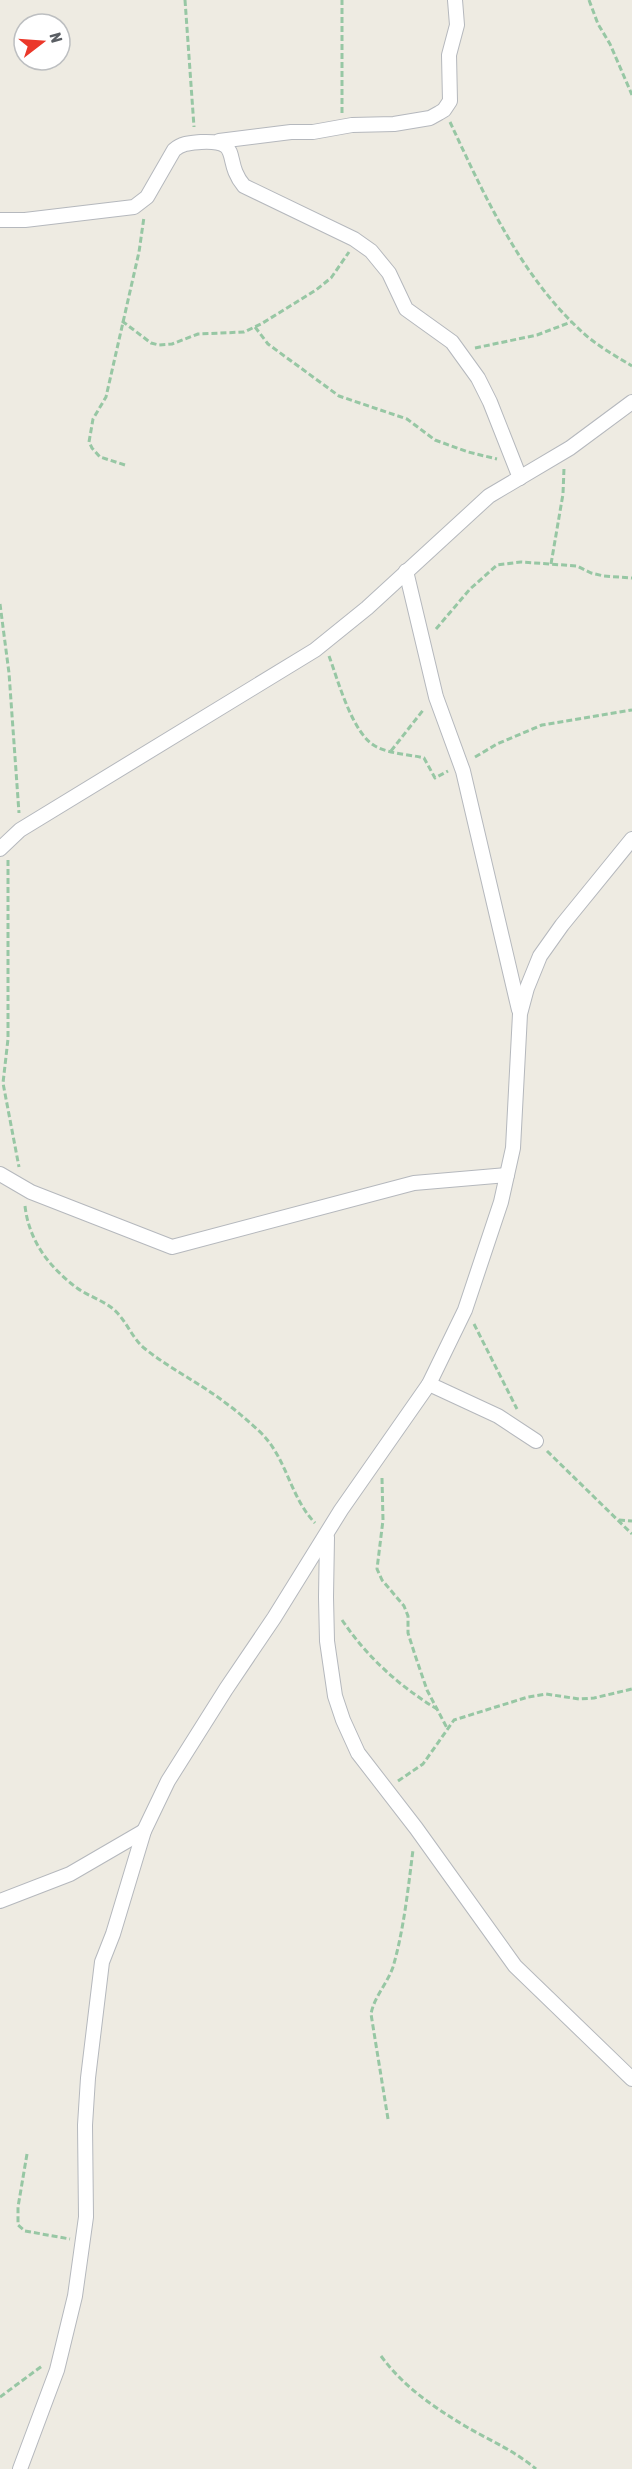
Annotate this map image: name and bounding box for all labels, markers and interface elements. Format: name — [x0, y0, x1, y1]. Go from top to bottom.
north arrow — [12, 12, 72, 72]
text: N — [46, 30, 66, 45]

